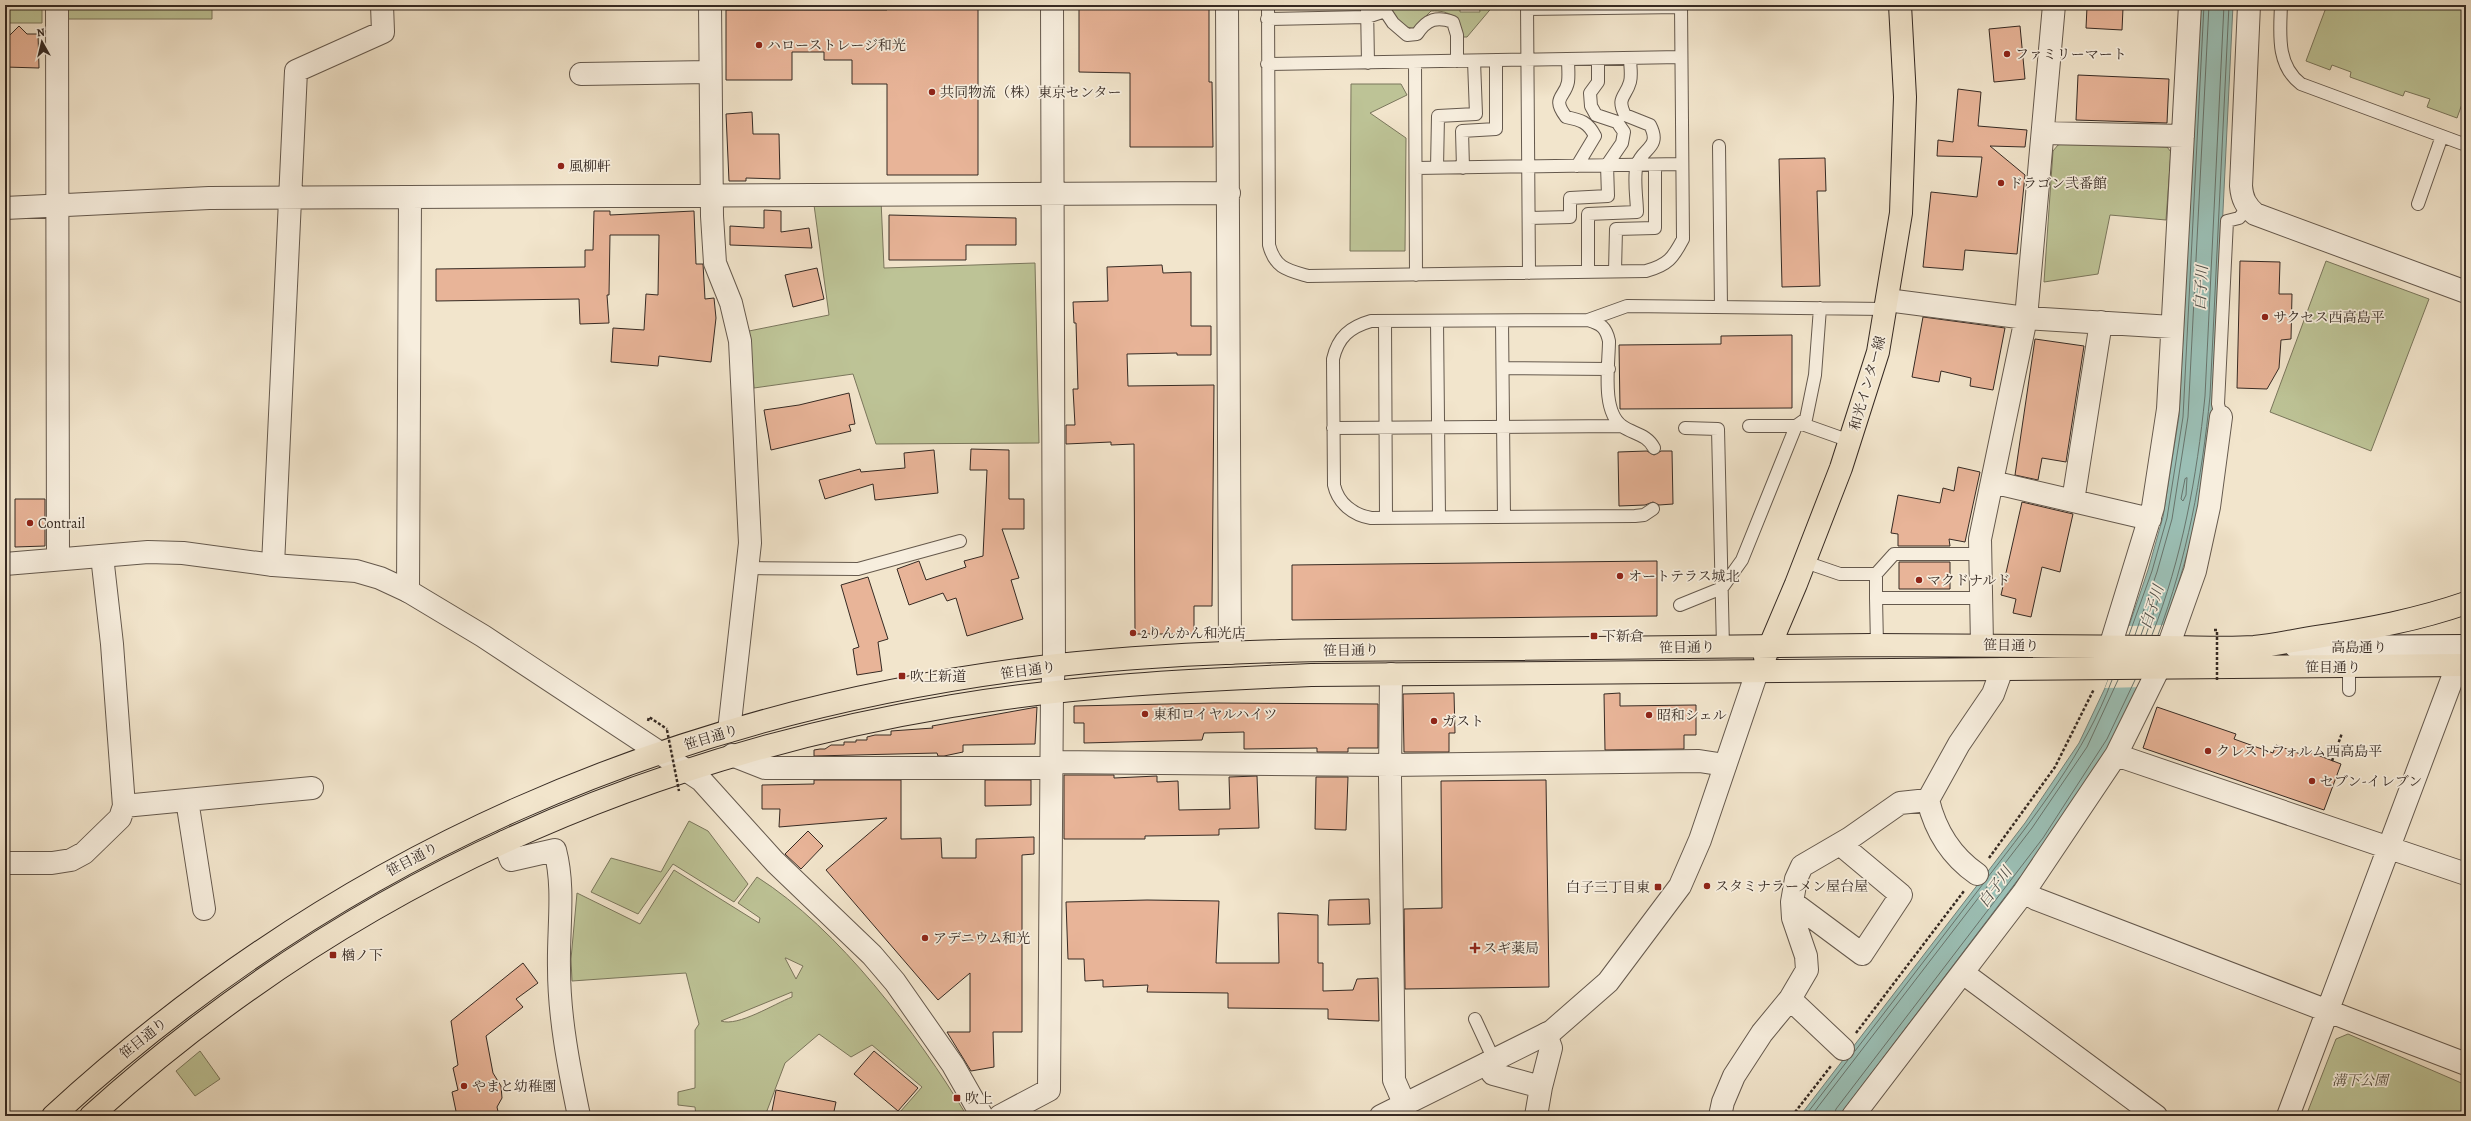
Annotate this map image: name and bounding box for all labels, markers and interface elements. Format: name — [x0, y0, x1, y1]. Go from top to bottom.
north arrow — [22, 22, 62, 62]
text: N — [36, 25, 46, 41]
place label: ハローストレージ和光 — [767, 36, 906, 55]
marker: ハローストレージ和光 — [754, 40, 764, 50]
place label: ファミリーマート — [2015, 45, 2127, 64]
marker: ファミリーマート — [2002, 49, 2012, 59]
place label: 共同物流（株）東京センター — [940, 83, 1121, 102]
marker: 共同物流（株）東京センター — [927, 87, 937, 97]
place label: 風柳軒 — [569, 157, 611, 176]
marker: 風柳軒 — [556, 161, 566, 171]
place label: ドラゴン弐番館 — [2009, 174, 2107, 193]
marker: ドラゴン弐番館 — [1996, 178, 2006, 188]
water label: 白子川 — [2190, 263, 2212, 311]
place label: サクセス西高島平 — [2273, 308, 2384, 327]
marker: サクセス西高島平 — [2260, 312, 2270, 322]
street label: 和光インター線 — [1845, 334, 1890, 433]
place label: Contrail — [38, 514, 85, 533]
marker: Contrail — [25, 518, 35, 528]
place label: オートテラス城北 — [1628, 567, 1740, 586]
marker: オートテラス城北 — [1615, 571, 1625, 581]
place label: マクドナルド — [1927, 571, 2010, 590]
marker: マクドナルド — [1914, 575, 1924, 585]
water label: 白子川 — [2136, 581, 2169, 631]
place label: 2りんかん和光店 — [1141, 624, 1246, 643]
place label: 下新倉 — [1602, 627, 1644, 646]
marker: 2りんかん和光店 — [1128, 628, 1138, 638]
marker: 下新倉 — [1589, 631, 1599, 641]
street label: 笹目通り — [1983, 636, 2039, 655]
street label: 笹目通り — [1659, 638, 1715, 657]
street label: 高島通り — [2331, 638, 2387, 657]
street label: 笹目通り — [1323, 641, 1379, 660]
street label: 笹目通り — [999, 657, 1057, 684]
street label: 笹目通り — [2305, 658, 2361, 677]
place label: 吹上新道 — [910, 667, 966, 686]
marker: 吹上新道 — [897, 671, 907, 681]
place label: 東和ロイヤルハイツ — [1153, 705, 1277, 724]
place label: 昭和シェル — [1657, 706, 1727, 725]
marker: 東和ロイヤルハイツ — [1140, 709, 1150, 719]
marker: 昭和シェル — [1644, 710, 1654, 720]
place label: ガスト — [1442, 712, 1484, 731]
marker: ガスト — [1429, 716, 1439, 726]
street label: 笹目通り — [682, 720, 741, 755]
place label: クレストフォルム西高島平 — [2216, 742, 2382, 761]
marker: クレストフォルム西高島平 — [2203, 746, 2213, 756]
place label: セブン-イレブン — [2320, 772, 2422, 791]
marker: セブン-イレブン — [2307, 776, 2317, 786]
street label: 笹目通り — [383, 838, 441, 881]
water label: 白子川 — [1974, 861, 2017, 911]
place label: スタミナラーメン屋台屋 — [1715, 877, 1868, 896]
place label: 白子三丁目東 — [1566, 878, 1650, 897]
marker: スタミナラーメン屋台屋 — [1702, 881, 1712, 891]
marker: 白子三丁目東 — [1653, 882, 1663, 892]
place label: アデニウム和光 — [933, 929, 1030, 948]
marker: アデニウム和光 — [920, 933, 930, 943]
place label: スギ薬局 — [1483, 939, 1539, 958]
marker: スギ薬局 — [1470, 943, 1480, 953]
place label: 楢ノ下 — [341, 946, 383, 965]
marker: 楢ノ下 — [328, 950, 338, 960]
street label: 笹目通り — [116, 1013, 171, 1063]
park label: 溝下公園 — [2332, 1071, 2390, 1090]
place label: やまと幼稚園 — [472, 1077, 556, 1096]
marker: やまと幼稚園 — [459, 1081, 469, 1091]
place label: 吹上 — [965, 1089, 993, 1108]
marker: 吹上 — [952, 1093, 962, 1103]

